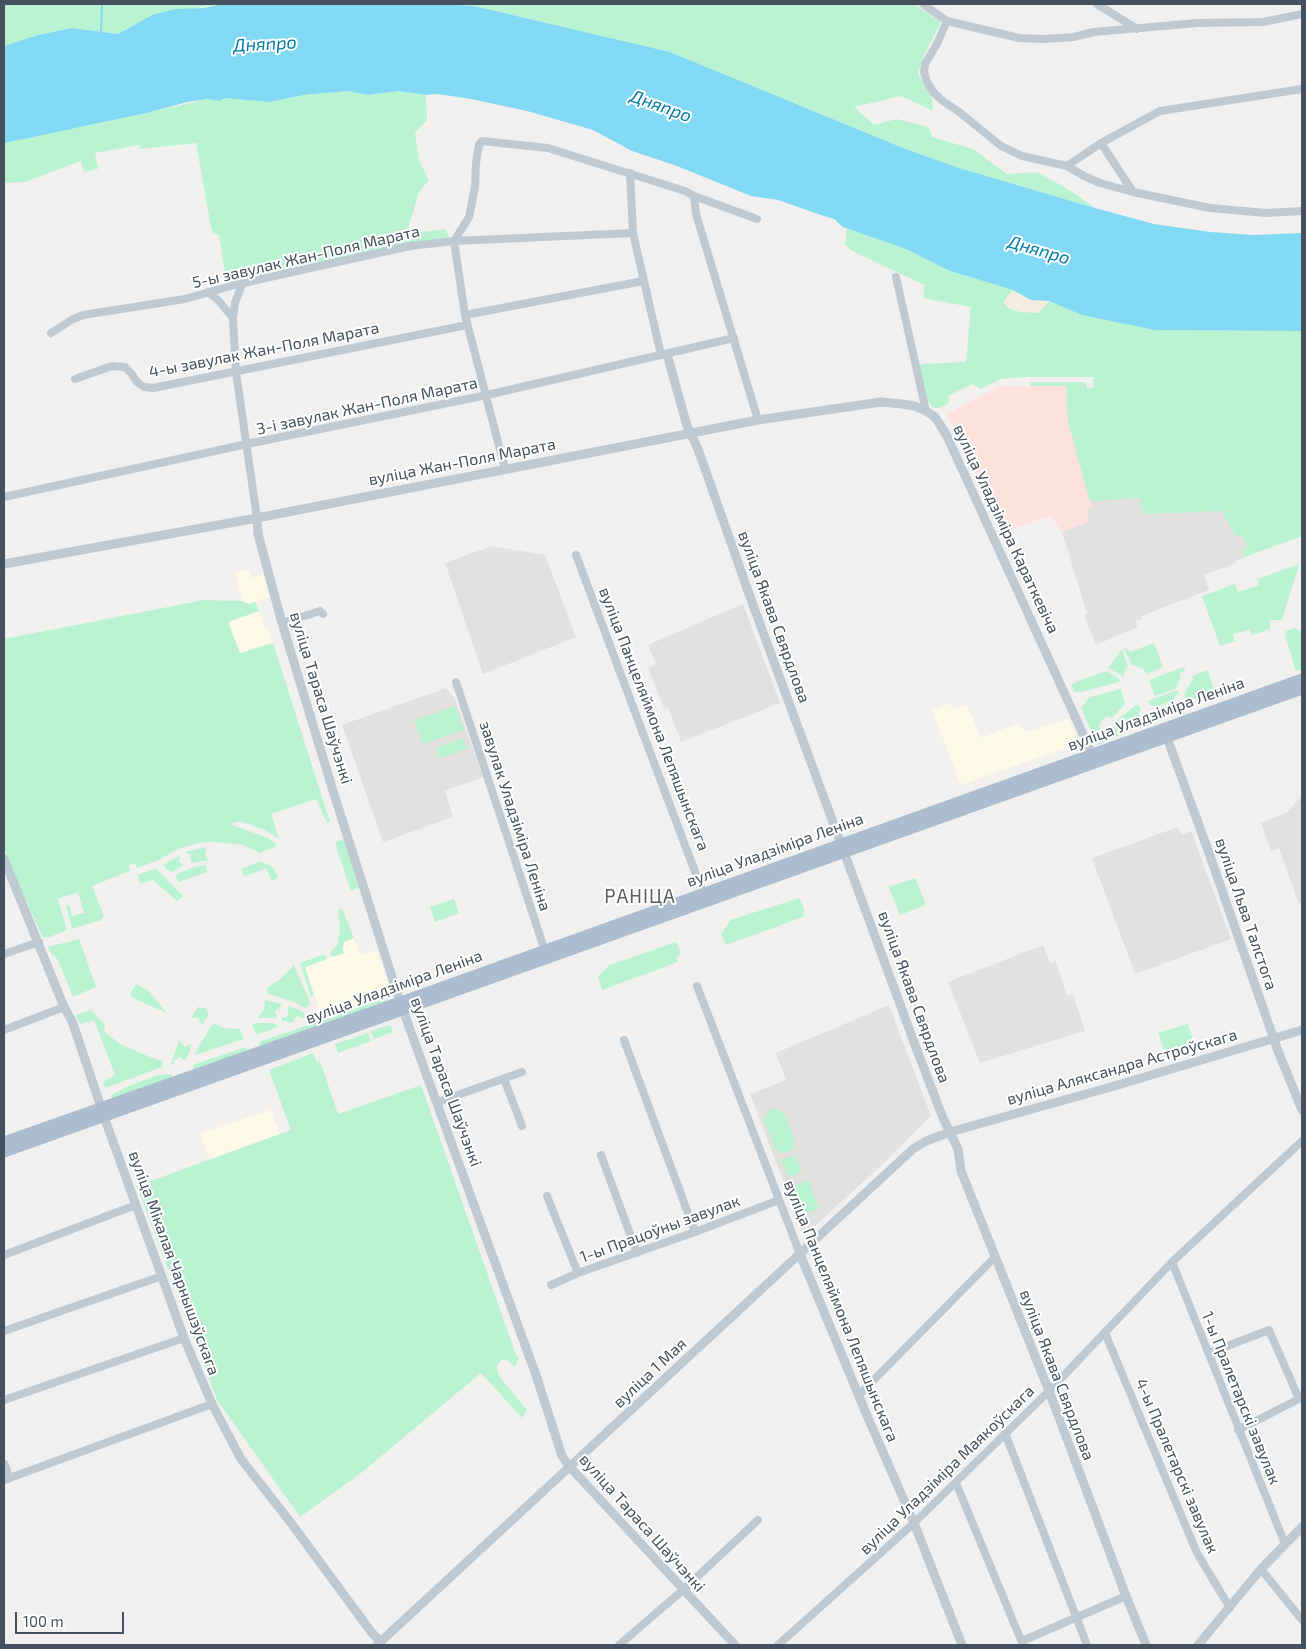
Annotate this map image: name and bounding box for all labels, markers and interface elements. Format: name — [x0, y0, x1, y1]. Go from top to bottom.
water label: Дняпро — [233, 32, 297, 56]
water label: Дняпро — [627, 85, 695, 127]
street label: 5-ы завулак Жан-Поля Марата — [190, 221, 422, 293]
water label: Дняпро — [1005, 231, 1073, 269]
street label: 4-ы завулак Жан-Поля Марата — [147, 318, 381, 382]
street label: 3-і завулак Жан-Поля Марата — [255, 373, 479, 439]
street label: вуліца Уладзіміра Караткевіча — [949, 422, 1063, 636]
street label: вуліца Жан-Поля Марата — [367, 434, 557, 490]
street label: вуліца Якава Свярдлова — [734, 529, 814, 705]
street label: вуліца Панцеляймона Лепяшынскага — [595, 585, 713, 853]
street label: вуліца Тараса Шаўчэнкі — [286, 610, 356, 786]
street label: вуліца Уладзіміра Леніна — [1065, 673, 1247, 755]
street label: завулак Уладзіміра Леніна — [475, 719, 555, 913]
street label: вуліца Уладзіміра Леніна — [684, 809, 866, 891]
street label: вуліца Льва Талстога — [1211, 835, 1281, 993]
district label: РАНІЦА — [603, 886, 677, 908]
street label: вуліца Якава Свярдлова — [874, 909, 954, 1085]
street label: вуліца Уладзіміра Леніна — [303, 946, 485, 1028]
street label: вуліца Тараса Шаўчэнкі — [406, 995, 486, 1169]
street label: вуліца Аляксандра Астроўскага — [1005, 1025, 1239, 1109]
street label: вуліца Мікалая Чарнышэўскага — [124, 1148, 224, 1378]
street label: вуліца Панцеляймона Лепяшынскага — [780, 1177, 902, 1445]
street label: 1-ы Працоўны завулак — [577, 1191, 743, 1267]
street label: вуліца Якава Свярдлова — [1016, 1287, 1098, 1463]
street label: 1-ы Пралетарскі завулак — [1197, 1309, 1285, 1487]
street label: вуліца 1 Мая — [609, 1334, 691, 1412]
street label: 4-ы Пралетарскі завулак — [1131, 1376, 1223, 1556]
street label: вуліца Уладзіміра Маякоўскага — [856, 1381, 1038, 1559]
street label: вуліца Тараса Шаўчэнкі — [575, 1450, 709, 1596]
scale bar — [18, 1602, 126, 1634]
text: 100 m — [23, 1612, 64, 1630]

